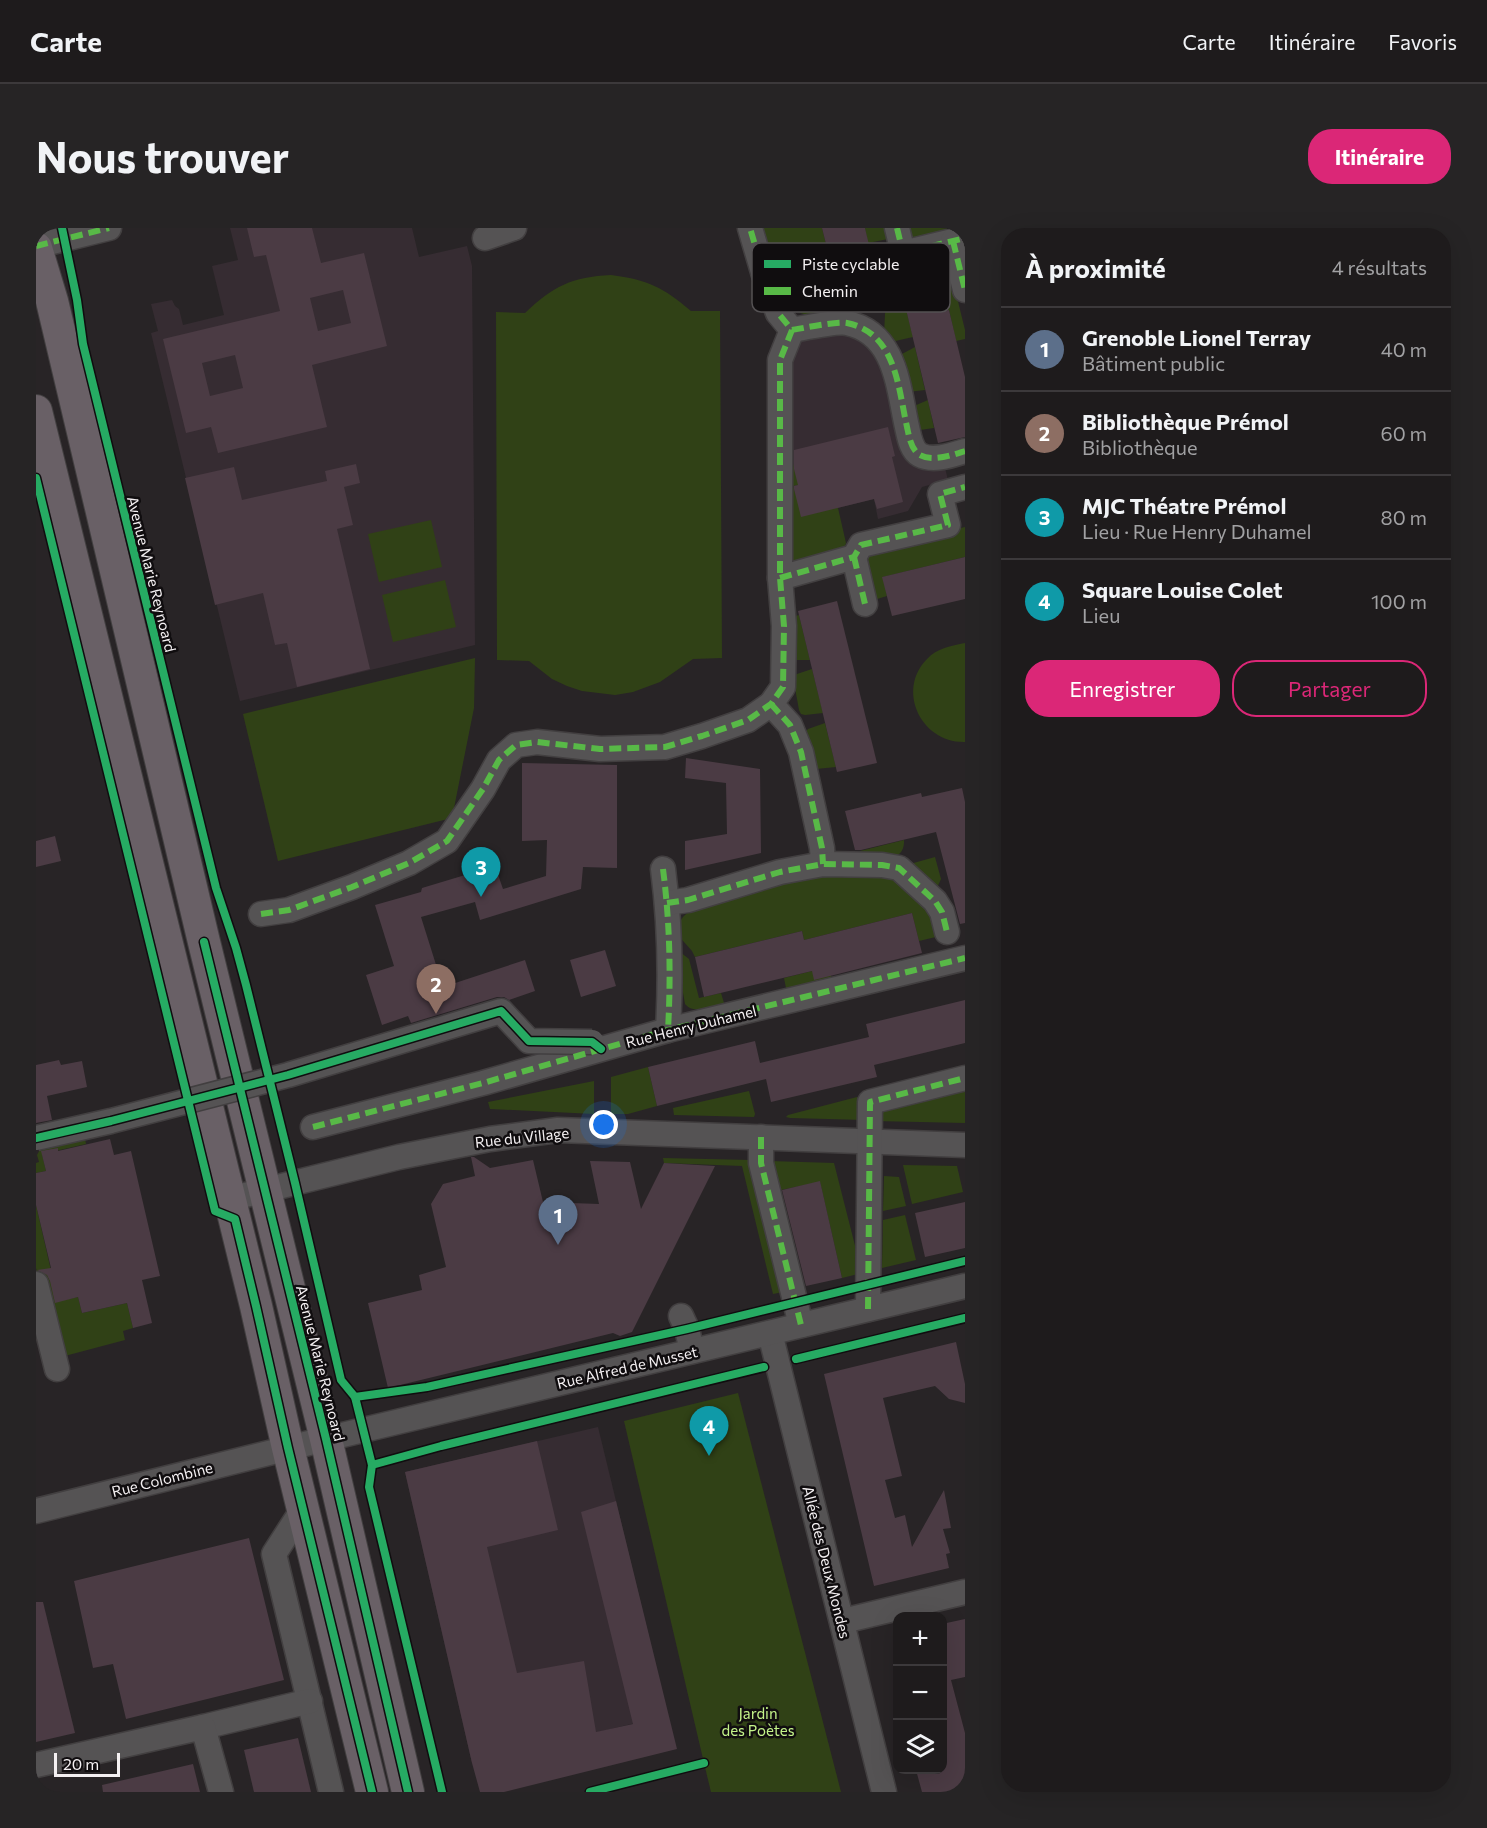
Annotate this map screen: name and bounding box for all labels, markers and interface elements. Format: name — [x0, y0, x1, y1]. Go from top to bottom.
text: Carte — [30, 24, 102, 58]
text: Carte — [1182, 29, 1236, 54]
text: Itinéraire — [1269, 29, 1355, 54]
text: Favoris — [1388, 29, 1457, 54]
button: Itinéraire — [1308, 129, 1451, 184]
text: Nous trouver — [36, 130, 289, 182]
legend — [752, 243, 950, 312]
text: À proximité — [1025, 252, 1166, 283]
text: Piste cyclable — [802, 254, 900, 273]
text: 4 résultats — [1332, 255, 1427, 279]
text: Chemin — [802, 281, 858, 300]
text: Grenoble Lionel Terray — [1082, 324, 1311, 351]
text: 1 — [1040, 337, 1049, 361]
text: 40 m — [1381, 337, 1427, 361]
text: Bâtiment public — [1082, 351, 1225, 375]
text: Bibliothèque Prémol — [1082, 408, 1289, 435]
text: 2 — [1039, 421, 1050, 445]
text: 60 m — [1381, 421, 1427, 445]
text: Bibliothèque — [1082, 435, 1198, 459]
text: MJC Théatre Prémol — [1082, 492, 1286, 519]
street label: Avenue Marie Reynoard — [124, 494, 180, 654]
text: 3 — [1039, 505, 1050, 529]
text: 80 m — [1381, 505, 1427, 529]
text: Lieu · Rue Henry Duhamel — [1082, 519, 1312, 543]
text: Square Louise Colet — [1082, 576, 1282, 603]
text: 4 — [1038, 589, 1051, 613]
text: 100 m — [1371, 589, 1427, 613]
text: Lieu — [1082, 603, 1120, 627]
button: Enregistrer — [1025, 660, 1220, 717]
button: Partager — [1232, 660, 1427, 717]
pin: 3 — [462, 848, 500, 897]
pin: 2 — [416, 964, 456, 1014]
street label: Rue Henry Duhamel — [624, 1001, 758, 1051]
your location — [589, 1110, 618, 1139]
street label: Rue du Village — [474, 1123, 570, 1151]
pin: 1 — [538, 1196, 578, 1245]
street label: Avenue Marie Reynoard — [293, 1283, 349, 1443]
street label: Rue Alfred de Musset — [555, 1342, 699, 1392]
pin: 4 — [690, 1406, 728, 1456]
street label: Rue Colombine — [110, 1458, 214, 1500]
street label: Allée des Deux Mondes — [799, 1484, 855, 1640]
map controls — [893, 1612, 947, 1774]
button: + — [893, 1612, 947, 1666]
button: − — [893, 1666, 947, 1720]
park label: Jardin des Poètes — [722, 1704, 795, 1739]
button: layers — [893, 1720, 947, 1774]
scale bar — [54, 1750, 120, 1778]
text: 20 m — [63, 1754, 99, 1773]

